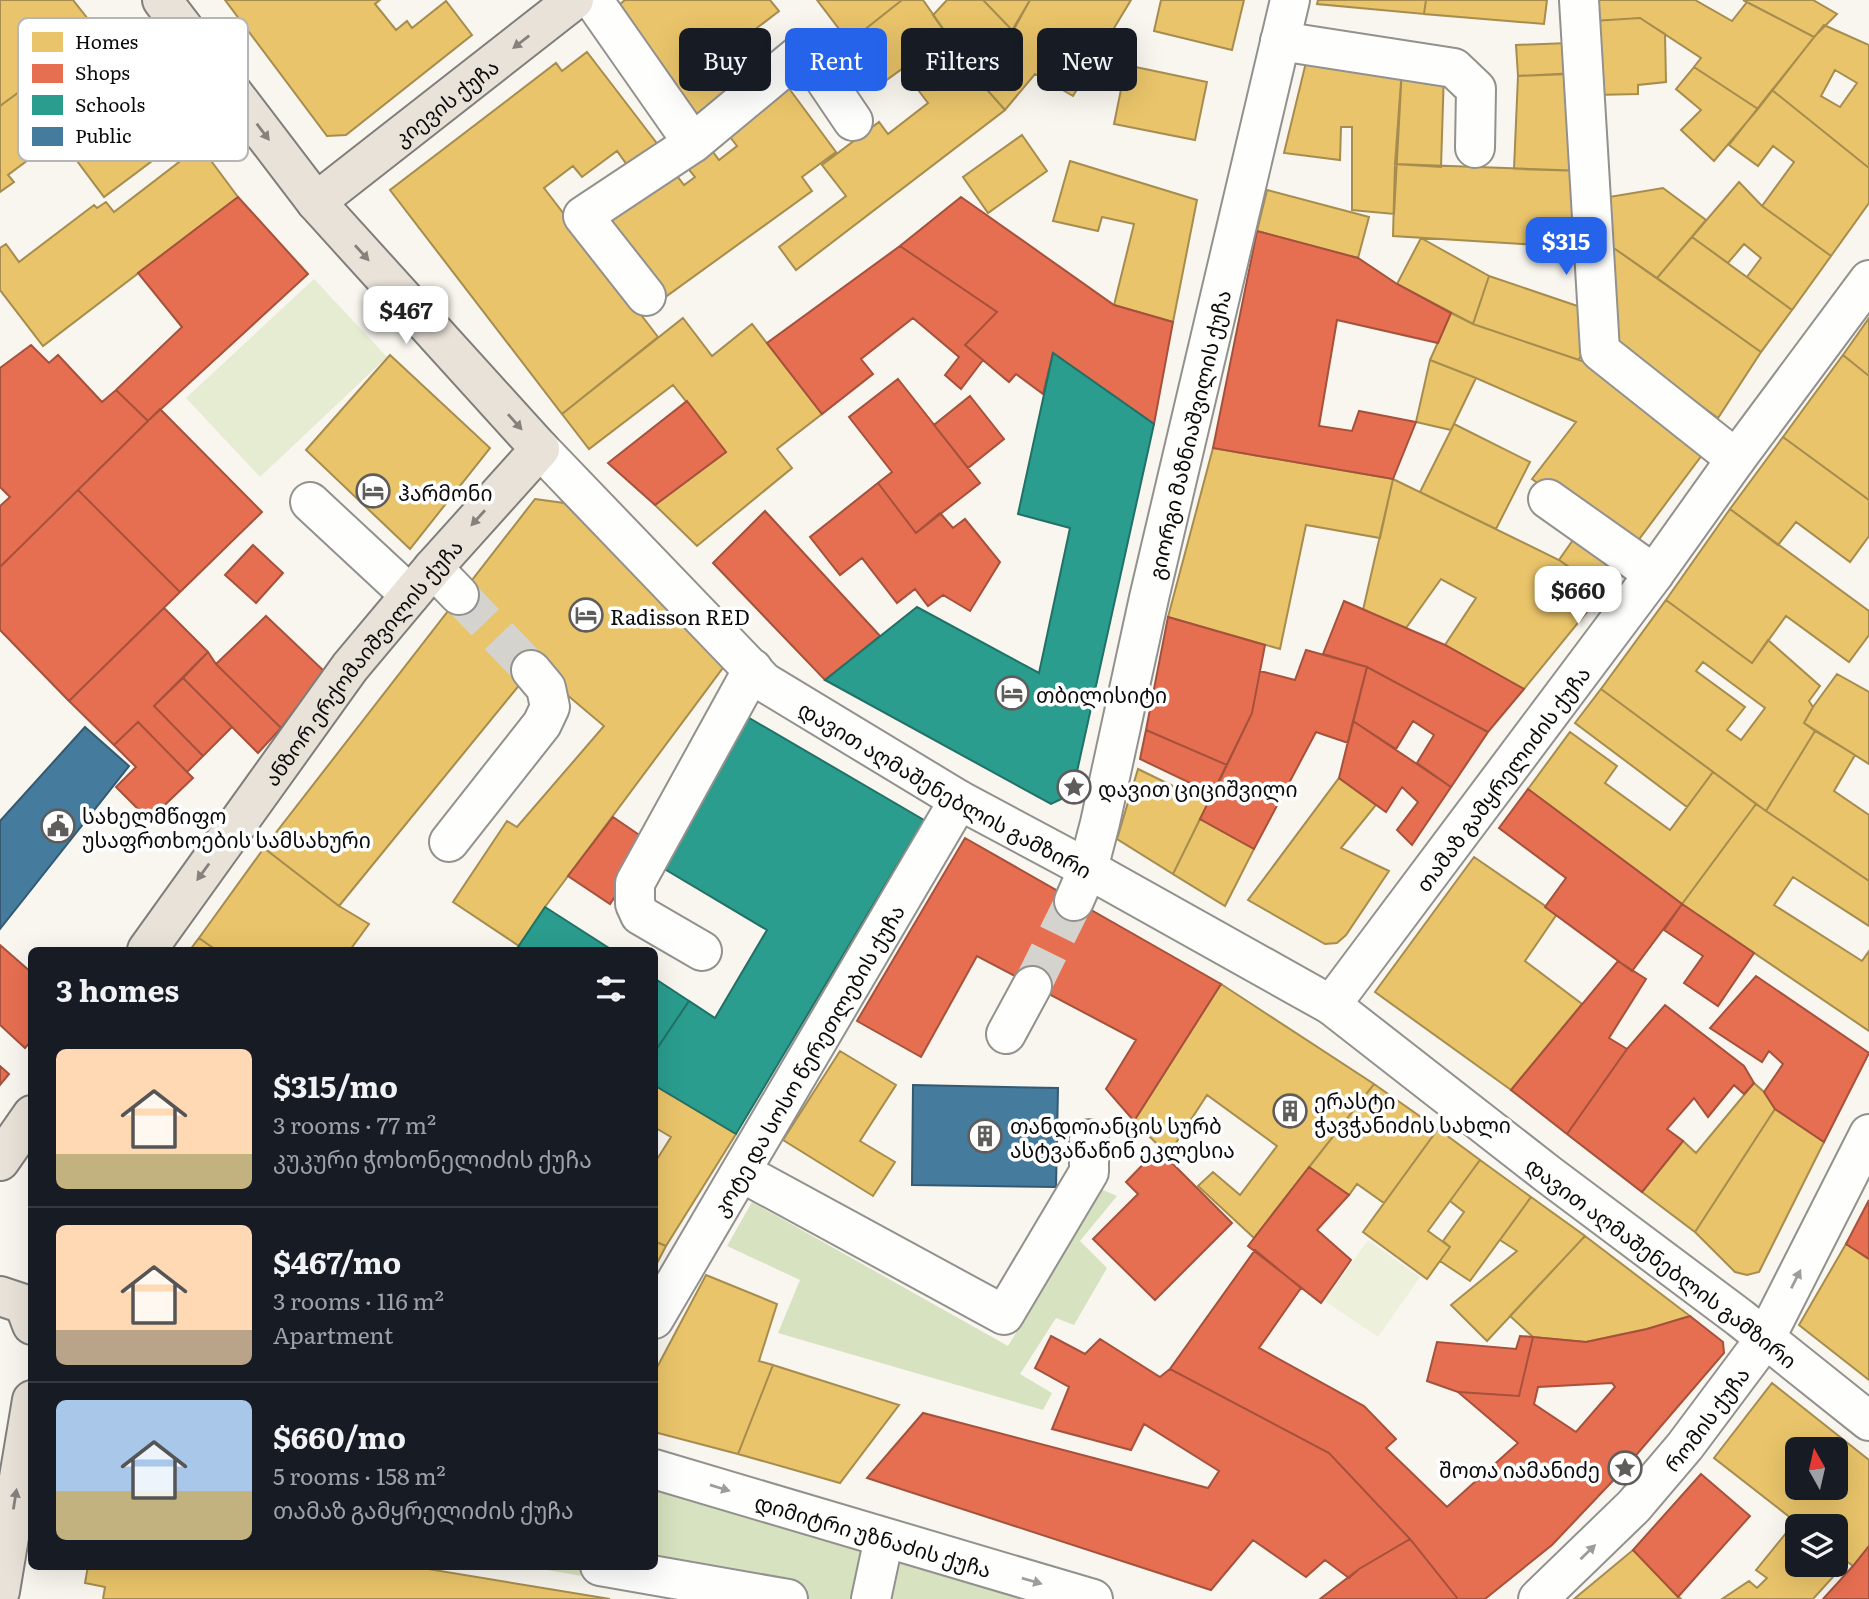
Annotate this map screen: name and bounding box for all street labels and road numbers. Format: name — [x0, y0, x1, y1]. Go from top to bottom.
street label: კიევის ქუჩა — [386, 50, 504, 152]
street label: გიორგი მაზნიაშვილის ქუჩა — [1139, 286, 1237, 582]
street label: ანზორ ერქომაიშვილის ქუჩა — [255, 531, 469, 791]
street label: თამაზ გამყრელიძის ქუჩა — [1407, 659, 1596, 897]
street label: დავით აღმაშენებლის გამზირი — [794, 692, 1098, 884]
street label: კოტე და სოსო წერეთლების ქუჩა — [703, 898, 910, 1221]
street label: დავით აღმაშენებლის გამზირი — [1521, 1148, 1805, 1374]
street label: რომის ქუჩა — [1655, 1359, 1755, 1477]
street label: დიმიტრი უზნაძის ქუჩა — [752, 1484, 995, 1584]

